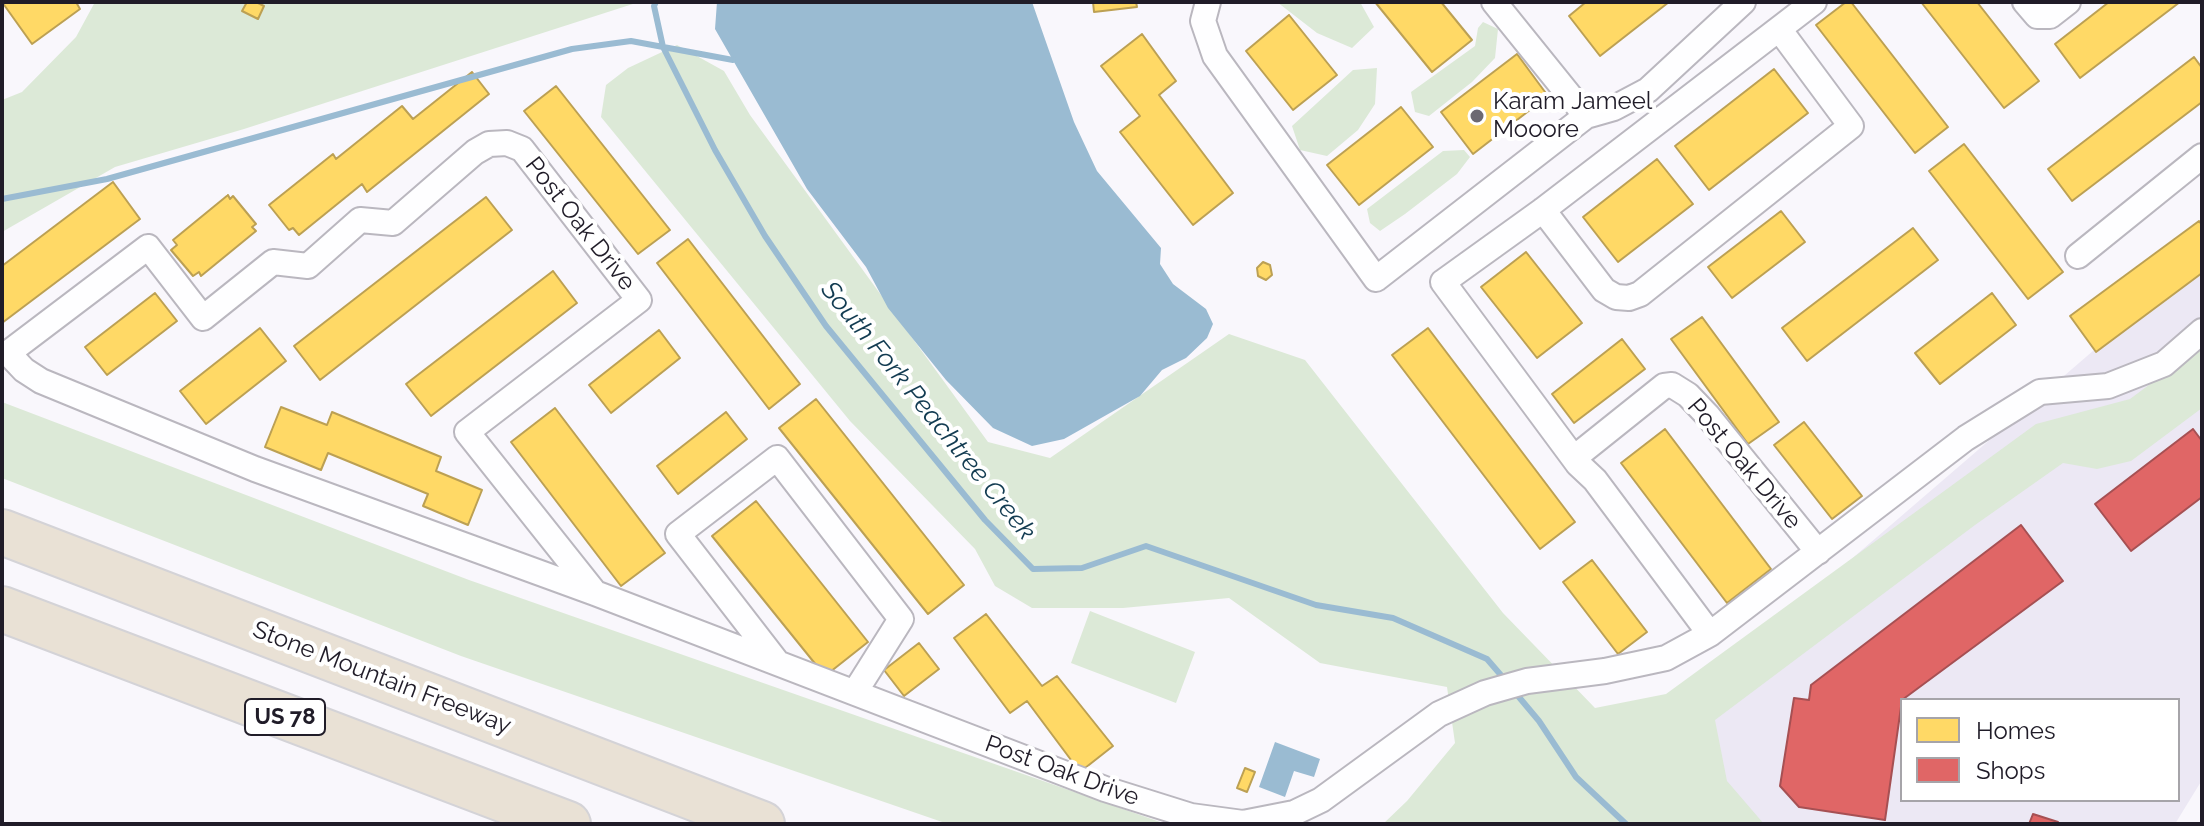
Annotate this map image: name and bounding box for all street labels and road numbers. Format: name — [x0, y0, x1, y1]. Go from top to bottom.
street label: Post Oak Drive — [519, 151, 641, 297]
street label: Post Oak Drive — [1681, 393, 1807, 535]
street label: Stone Mountain Freeway — [249, 615, 515, 741]
road number: US 78 — [245, 699, 325, 735]
street label: Post Oak Drive — [981, 730, 1143, 812]

